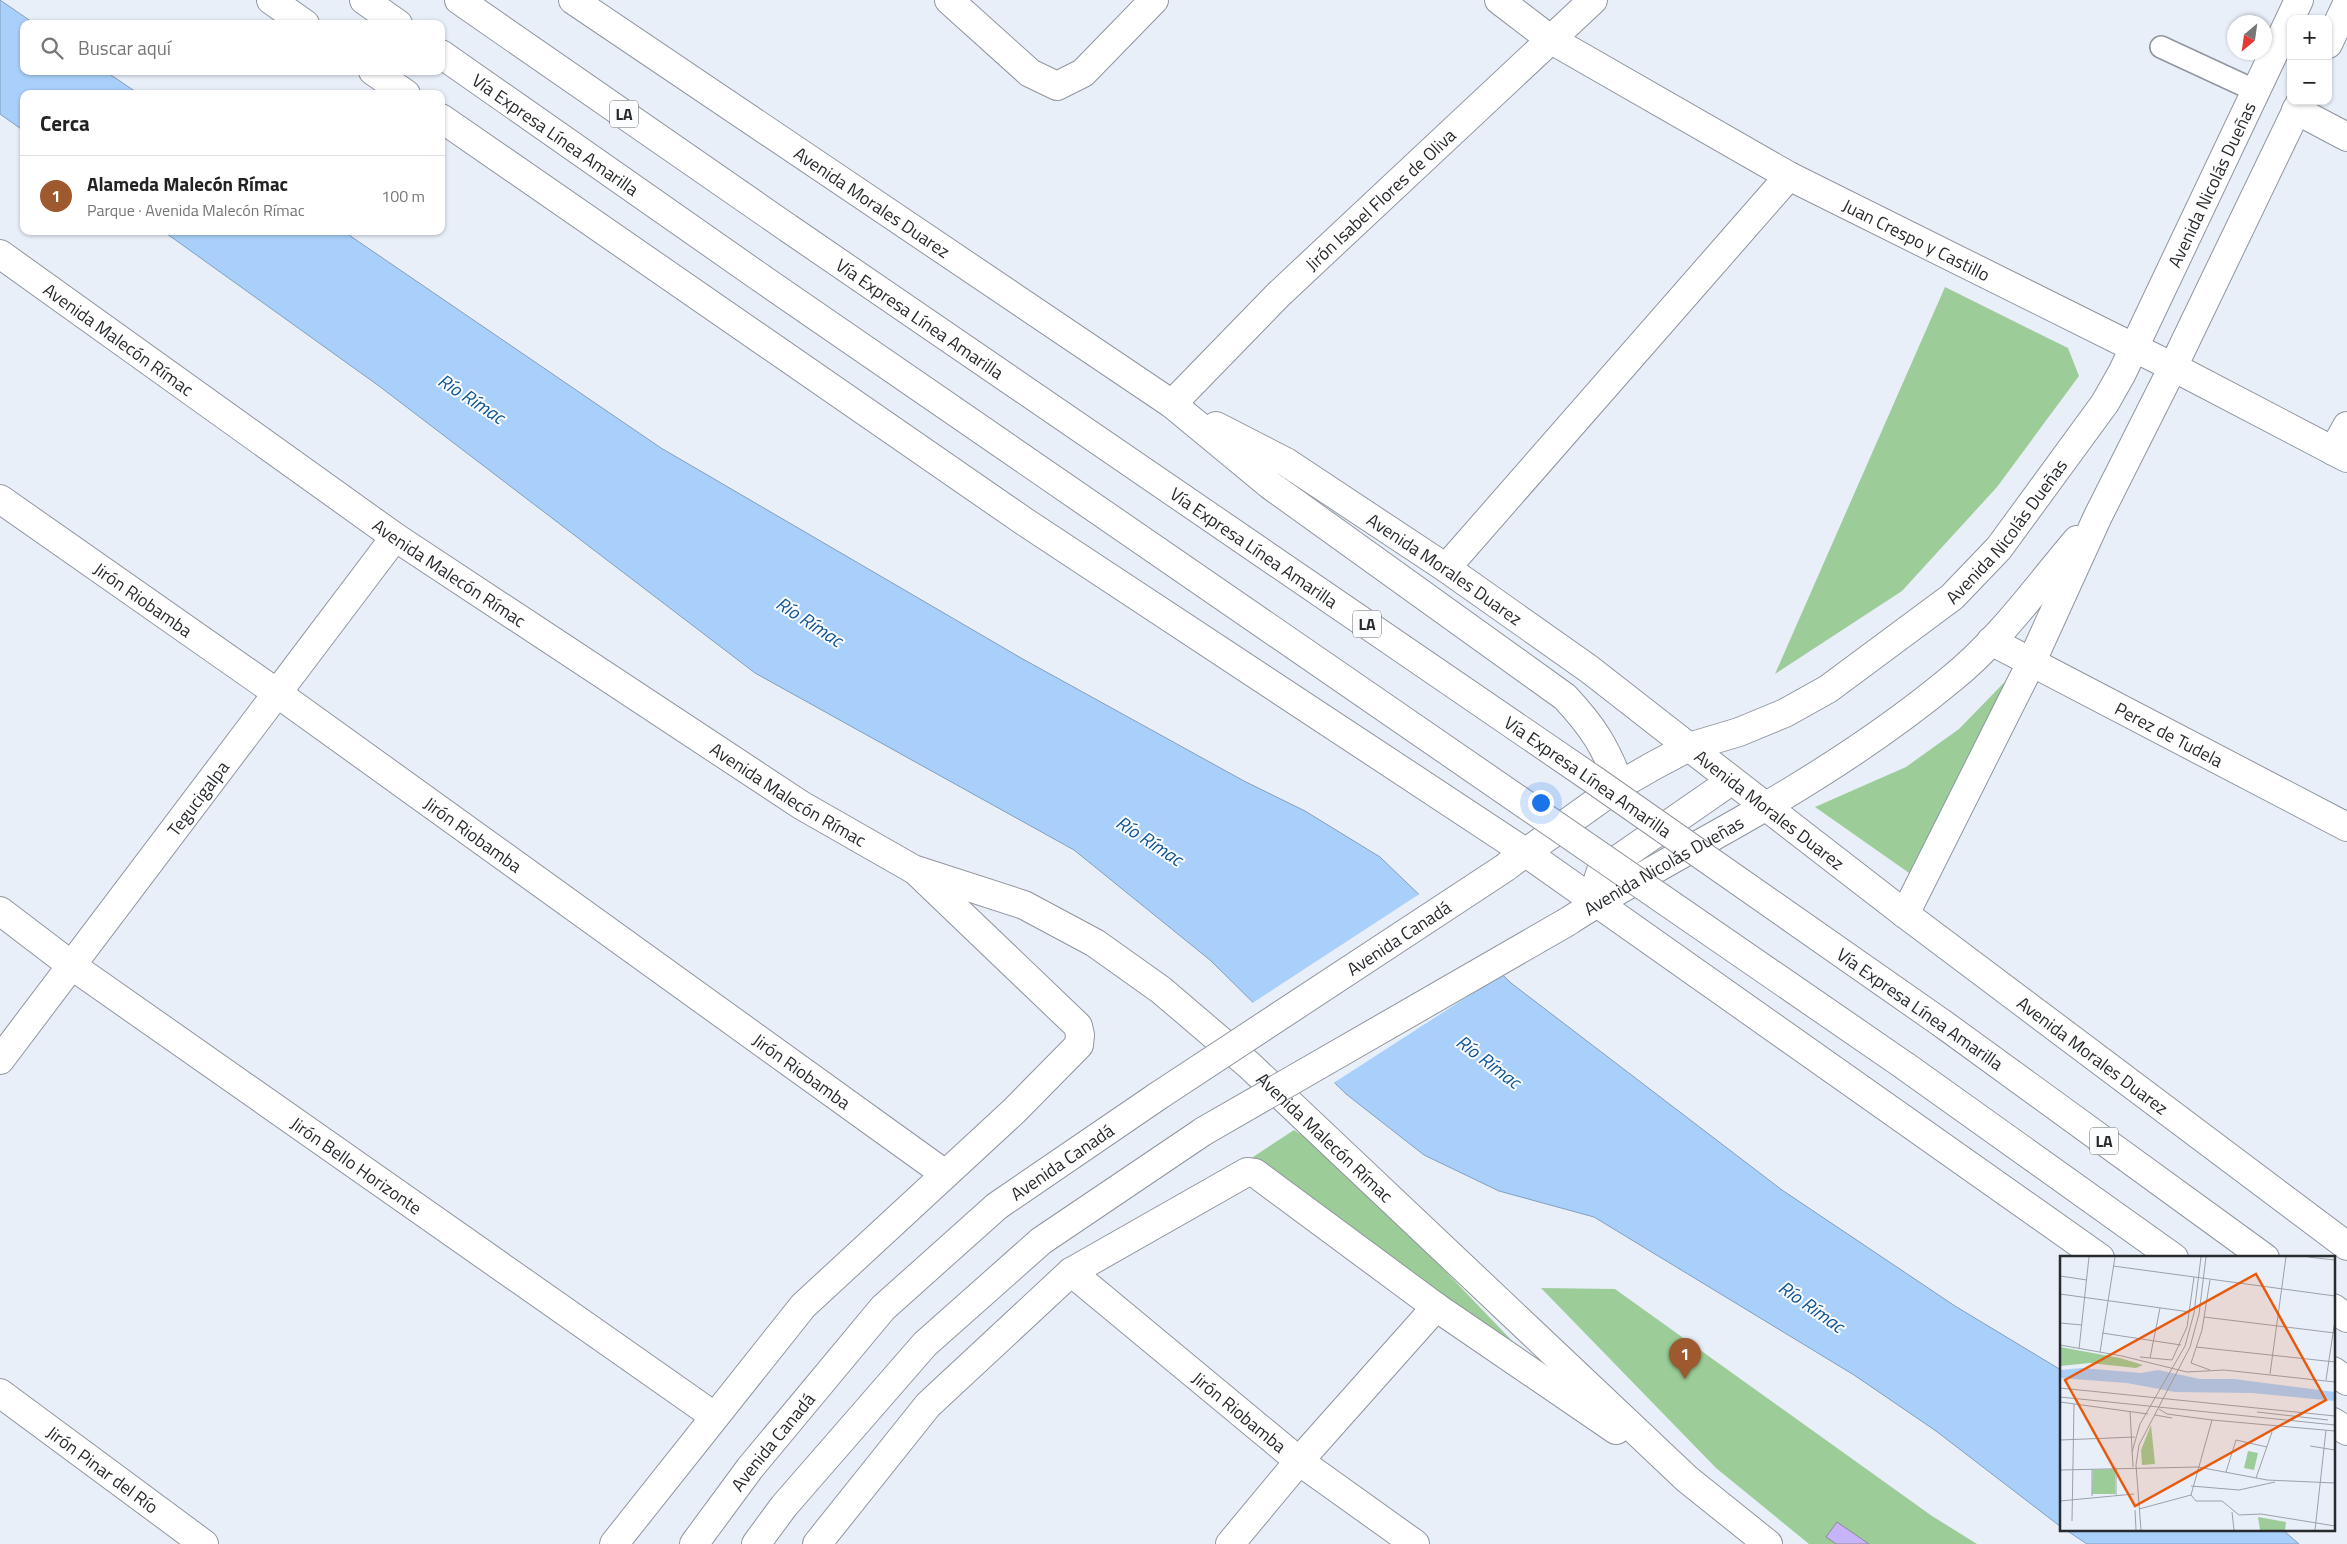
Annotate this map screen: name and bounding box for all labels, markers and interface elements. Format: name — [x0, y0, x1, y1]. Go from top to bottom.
north arrow — [2227, 15, 2272, 60]
map controls — [2287, 15, 2332, 105]
button: + — [2287, 15, 2332, 60]
search box — [20, 20, 445, 75]
text: Buscar aquí — [78, 33, 171, 62]
icon: search — [38, 34, 66, 62]
button: − — [2287, 60, 2332, 105]
street label: Vía Expresa Línea Amarilla — [467, 66, 645, 202]
street label: Avenida Nicolás Dueñas — [2161, 97, 2262, 272]
road number: LA — [610, 100, 638, 128]
text: Cerca — [40, 107, 90, 139]
street label: Jirón Isabel Flores de Oliva — [1299, 122, 1462, 277]
street label: Avenida Morales Duarez — [789, 139, 956, 264]
text: Alameda Malecón Rímac — [87, 169, 288, 198]
text: 1 — [52, 184, 60, 208]
text: 100 m — [381, 184, 425, 208]
street label: Juan Crespo y Castillo — [1838, 191, 1995, 287]
text: Parque · Avenida Malecón Rímac — [87, 198, 305, 222]
street label: Vía Expresa Línea Amarilla — [831, 251, 1009, 386]
street label: Avenida Malecón Rímac — [38, 276, 200, 402]
water label: Río Rímac — [433, 365, 513, 432]
street label: Avenida Nicolás Dueñas — [1939, 453, 2074, 610]
street label: Vía Expresa Línea Amarilla — [1165, 480, 1344, 614]
street label: Avenida Morales Duarez — [1362, 506, 1528, 631]
street label: Avenida Malecón Rímac — [367, 512, 532, 634]
street label: Jirón Riobamba — [88, 555, 198, 643]
water label: Río Rímac — [771, 588, 851, 655]
road number: LA — [1353, 610, 1381, 638]
street label: Perez de Tudela — [2110, 695, 2228, 774]
street label: Vía Expresa Línea Amarilla — [1499, 709, 1677, 844]
street label: Avenida Malecón Rímac — [705, 735, 872, 853]
street label: Avenida Morales Duarez — [1689, 743, 1850, 876]
street label: Tegucigalpa — [160, 755, 235, 842]
street label: Jirón Riobamba — [419, 790, 528, 879]
your location — [1528, 790, 1554, 816]
water label: Río Rímac — [1111, 807, 1191, 874]
street label: Avenida Nicolás Dueñas — [1578, 809, 1749, 922]
street label: Avenida Canadá — [1341, 893, 1456, 982]
street label: Vía Expresa Línea Amarilla — [1831, 941, 2009, 1077]
street label: Avenida Morales Duarez — [2012, 989, 2174, 1121]
street label: Jirón Riobamba — [747, 1026, 856, 1116]
water label: Río Rímac — [1450, 1027, 1529, 1096]
street label: Avenida Malecón Rímac — [1251, 1065, 1400, 1209]
street label: Jirón Bello Horizonte — [285, 1110, 428, 1221]
street label: Avenida Canadá — [1005, 1117, 1119, 1207]
road number: LA — [2090, 1128, 2118, 1154]
inset map — [2060, 1256, 2334, 1532]
water label: Río Rímac — [1773, 1273, 1853, 1341]
pin: 1 — [1669, 1338, 1701, 1379]
street label: Jirón Riobamba — [1187, 1365, 1292, 1459]
street label: Avenida Canadá — [724, 1387, 821, 1497]
street label: Jirón Pinar del Río — [41, 1419, 164, 1520]

